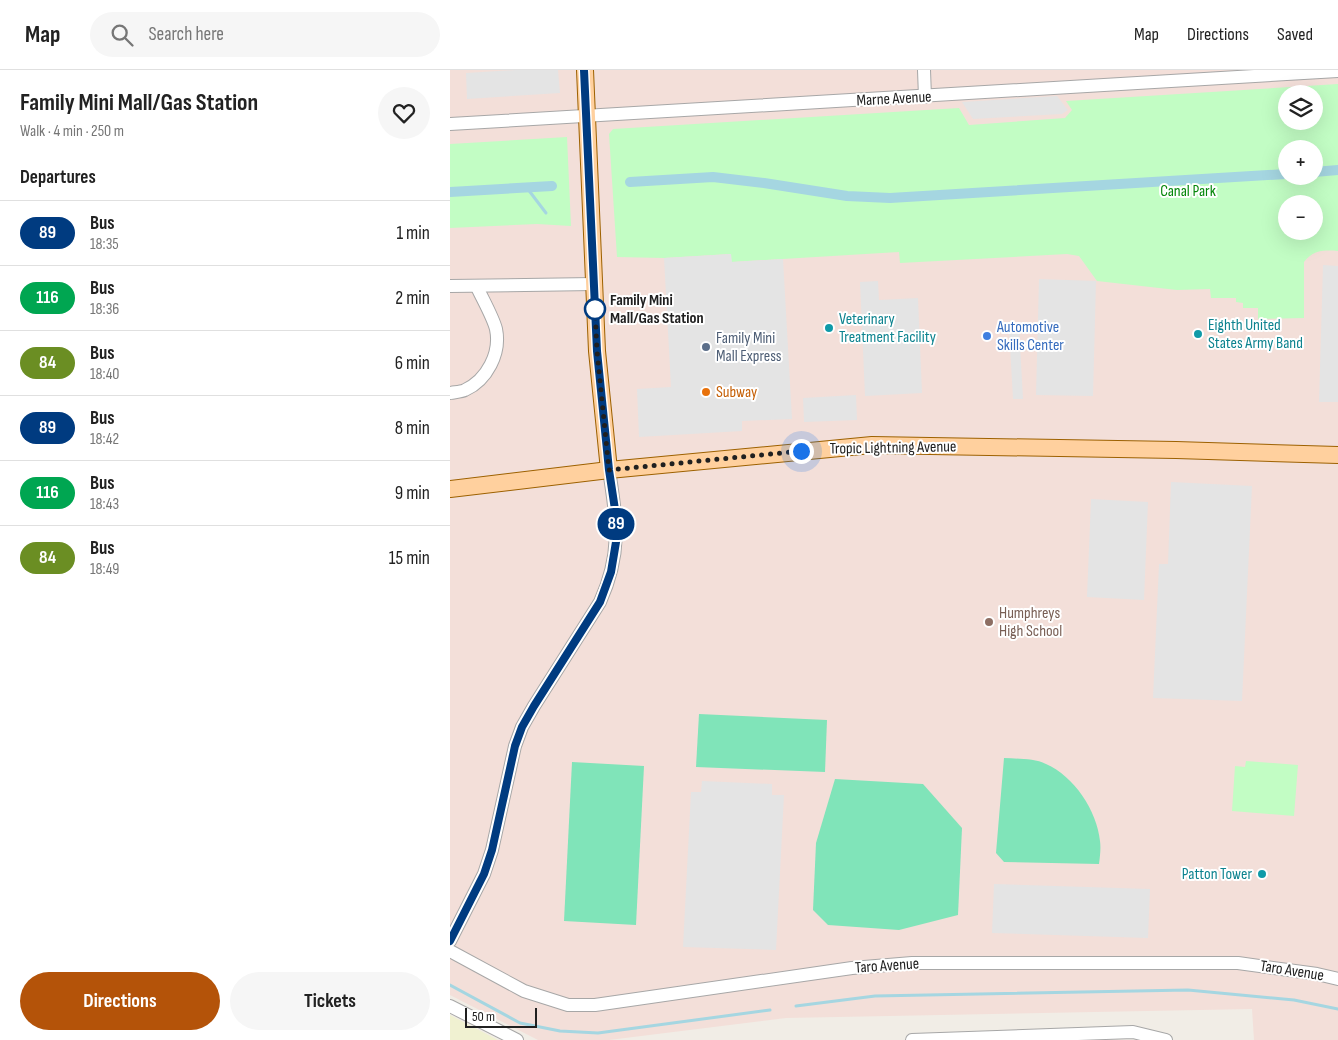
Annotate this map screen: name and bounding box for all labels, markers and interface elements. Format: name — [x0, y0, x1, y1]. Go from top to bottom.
search box — [90, 12, 440, 57]
text: Map — [25, 20, 60, 49]
icon: search — [108, 21, 136, 49]
text: Search here — [148, 23, 224, 46]
text: Map — [1134, 24, 1159, 45]
text: Directions — [1187, 24, 1249, 45]
text: Saved — [1277, 24, 1313, 45]
map controls — [1278, 85, 1323, 240]
button: layers — [1278, 85, 1323, 130]
button: heart — [378, 87, 430, 139]
text: Family Mini Mall/Gas Station — [20, 88, 258, 117]
street label: Marne Avenue — [856, 88, 932, 110]
text: Walk · 4 min · 250 m — [20, 122, 124, 141]
button: + — [1278, 140, 1323, 185]
text: Departures — [20, 166, 96, 189]
park label: Canal Park — [1160, 182, 1216, 201]
button: − — [1278, 195, 1323, 240]
text: Bus — [90, 212, 115, 235]
text: 89 — [39, 222, 56, 243]
text: 1 min — [396, 222, 430, 245]
text: 18:35 — [90, 235, 119, 254]
text: Bus — [90, 277, 115, 300]
text: 116 — [36, 287, 59, 308]
text: 2 min — [395, 287, 430, 310]
place label: Family Mini Mall/Gas Station — [610, 291, 704, 328]
marker: Family Mini Mall/Gas Station — [584, 298, 606, 320]
text: 18:36 — [90, 300, 119, 319]
place label: Veterinary Treatment Facility — [839, 310, 936, 347]
place label: Eighth United States Army Band — [1208, 316, 1303, 353]
place label: Automotive Skills Center — [996, 318, 1064, 355]
marker: Veterinary Treatment Facility — [823, 322, 835, 334]
marker: Eighth United States Army Band — [1192, 328, 1204, 340]
place label: Family Mini Mall Express — [716, 329, 782, 366]
marker: Automotive Skills Center — [981, 330, 993, 342]
marker: Family Mini Mall Express — [700, 341, 712, 353]
text: Bus — [90, 342, 115, 365]
text: 84 — [39, 352, 56, 373]
text: 6 min — [395, 352, 430, 375]
text: 18:40 — [90, 365, 119, 384]
place label: Subway — [716, 383, 757, 402]
marker: Subway — [700, 386, 712, 398]
text: Bus — [90, 407, 115, 430]
text: 89 — [39, 417, 56, 438]
text: 8 min — [395, 417, 430, 440]
text: 18:42 — [90, 430, 119, 449]
street label: Tropic Lightning Avenue — [830, 437, 956, 459]
your location — [789, 439, 814, 464]
text: Bus — [90, 472, 115, 495]
text: 116 — [36, 482, 59, 503]
text: 9 min — [395, 482, 430, 505]
text: 18:43 — [90, 495, 119, 514]
line badge: 89 — [594, 508, 638, 540]
text: 89 — [607, 513, 625, 534]
text: Bus — [90, 537, 115, 560]
text: 84 — [39, 547, 56, 568]
text: 15 min — [389, 547, 430, 570]
text: 18:49 — [90, 560, 119, 579]
place label: Humphreys High School — [999, 604, 1062, 641]
marker: Humphreys High School — [983, 616, 995, 628]
place label: Patton Tower — [1182, 865, 1252, 884]
marker: Patton Tower — [1256, 868, 1268, 880]
street label: Taro Avenue — [854, 954, 920, 978]
street label: Taro Avenue — [1259, 957, 1325, 985]
button: Directions — [20, 972, 220, 1030]
button: Tickets — [230, 972, 430, 1030]
scale bar — [465, 1005, 538, 1028]
text: 50 m — [472, 1008, 495, 1025]

